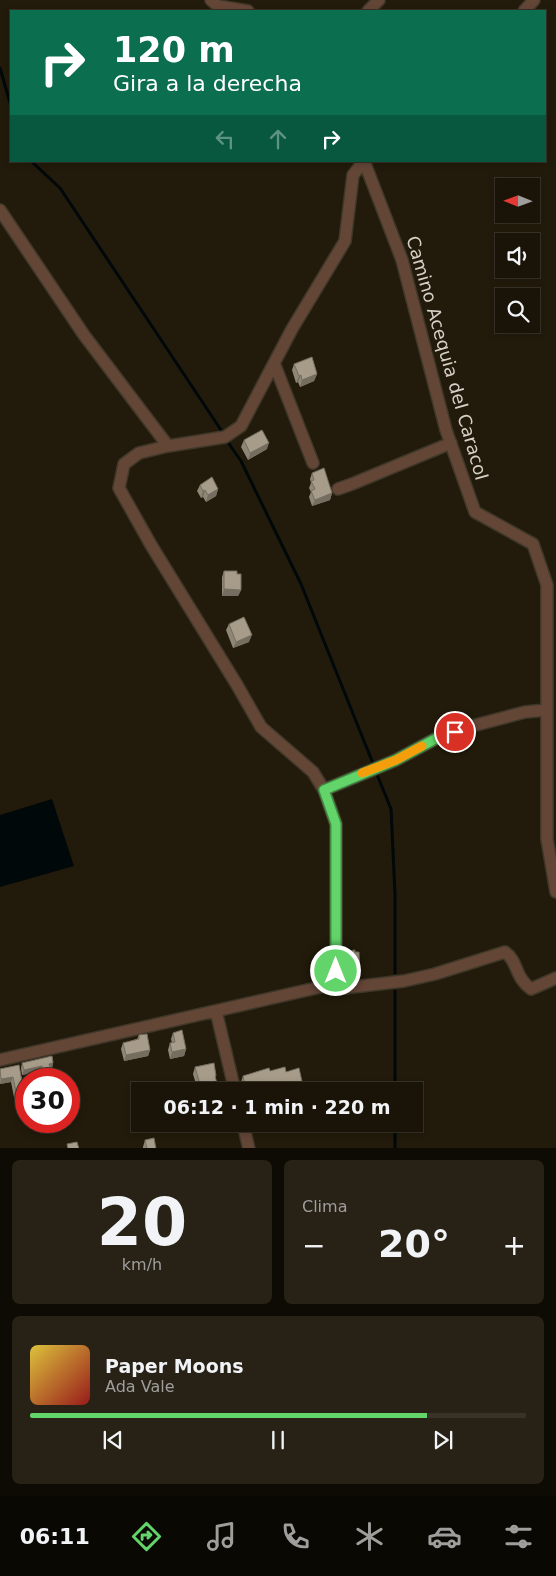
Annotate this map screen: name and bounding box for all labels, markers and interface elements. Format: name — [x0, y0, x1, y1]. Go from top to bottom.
icon: right — [30, 30, 95, 95]
text: 120 m — [113, 30, 235, 70]
text: Gira a la derecha — [113, 71, 302, 96]
icon: left — [211, 125, 239, 153]
icon: ahead — [264, 125, 292, 153]
icon: right — [317, 125, 345, 153]
north arrow — [495, 178, 540, 222]
map controls — [495, 178, 540, 333]
street label: Camino Acequia del Caracol — [403, 233, 492, 482]
button: sound — [495, 233, 540, 278]
button: search — [495, 288, 540, 333]
pin — [434, 711, 476, 753]
icon: arrive — [441, 718, 469, 746]
position arrow — [309, 944, 361, 996]
speed limit sign: 30 — [15, 1068, 80, 1133]
text: 06:12 · 1 min · 220 m — [163, 1096, 391, 1118]
text: 20 — [97, 1185, 187, 1260]
text: Clima — [302, 1197, 347, 1216]
text: 20° — [378, 1222, 450, 1266]
text: − — [302, 1229, 325, 1262]
text: + — [503, 1229, 526, 1262]
text: km/h — [122, 1255, 162, 1274]
text: Paper Moons — [105, 1355, 244, 1377]
text: Ada Vale — [105, 1377, 175, 1396]
icon: previous — [99, 1426, 127, 1454]
icon: pause — [264, 1426, 292, 1454]
icon: next — [429, 1426, 457, 1454]
icon: directions — [129, 1519, 164, 1554]
icon: music — [204, 1519, 239, 1554]
icon: phone — [278, 1519, 313, 1554]
icon: climate — [352, 1519, 387, 1554]
icon: car — [427, 1519, 462, 1554]
icon: filters — [501, 1519, 536, 1554]
text: 06:11 — [20, 1524, 90, 1549]

